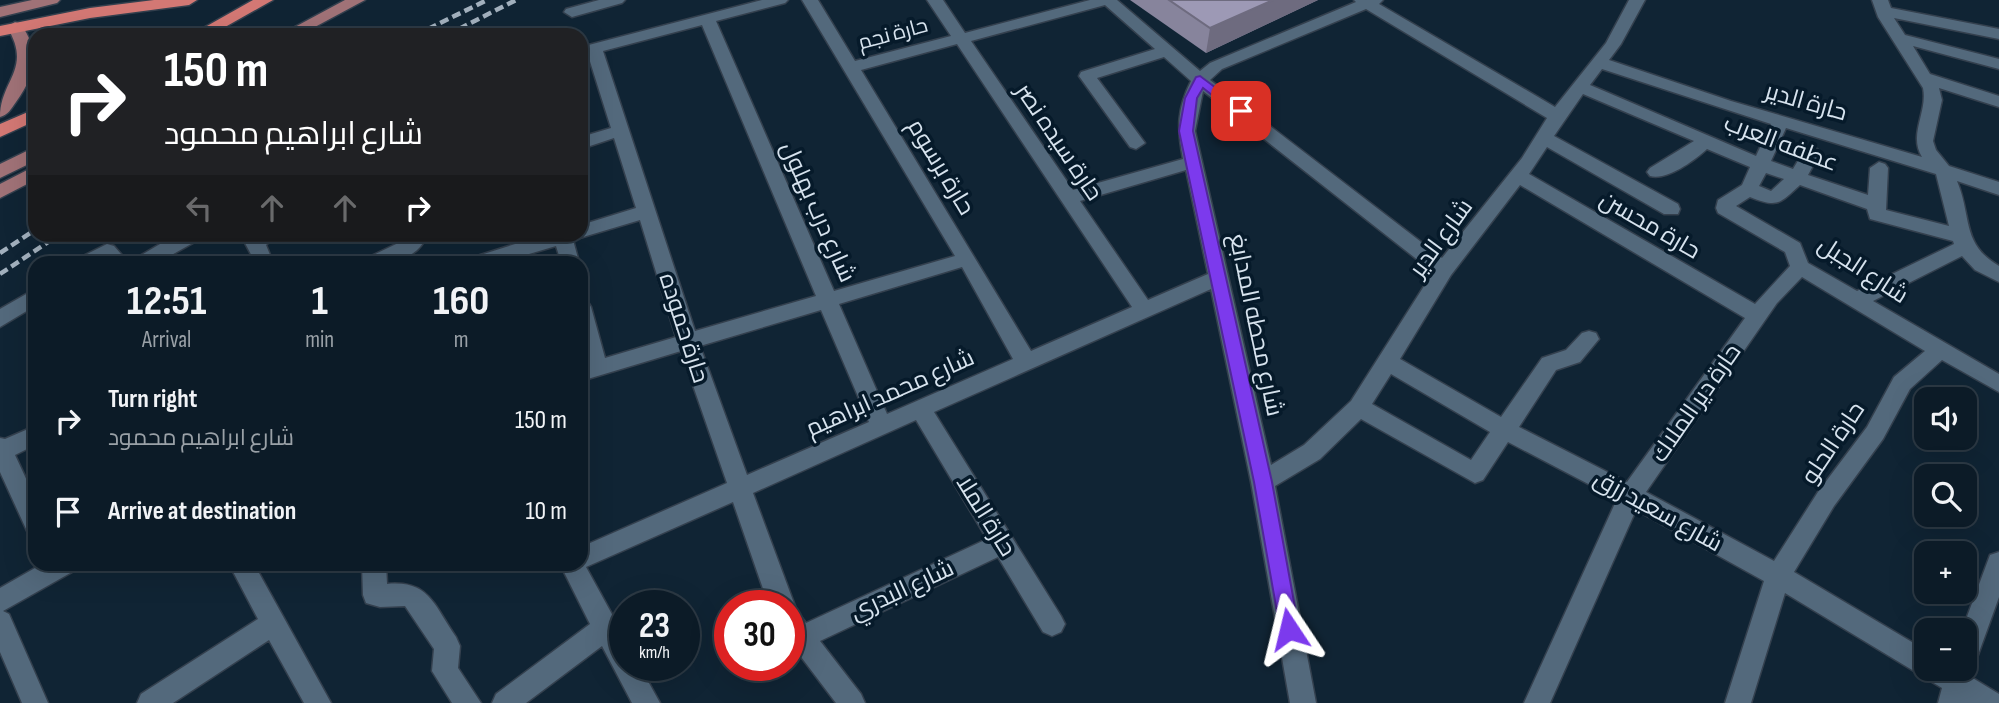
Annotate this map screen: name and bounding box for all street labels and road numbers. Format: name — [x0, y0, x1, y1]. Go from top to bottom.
street label: حارة نجم — [855, 13, 931, 56]
street label: حارة سيده نصر — [1008, 76, 1109, 206]
street label: حارة الدير — [1760, 76, 1850, 128]
street label: عطفه العرب — [1720, 108, 1842, 178]
street label: حارة برسوم — [900, 114, 981, 221]
street label: شارع درب بهلول — [773, 137, 862, 287]
street label: حارة محسن — [1595, 185, 1705, 265]
street label: شارع الدير — [1402, 193, 1480, 285]
street label: شارع الجبل — [1812, 230, 1914, 311]
street label: شارع محطه المدابغ — [1222, 231, 1290, 419]
street label: حارة حموده — [653, 270, 715, 386]
street label: حارة دير الملاك — [1645, 338, 1747, 468]
street label: شارع محمد ابراهيم — [801, 343, 979, 444]
street label: حارة الحلو — [1795, 396, 1871, 490]
street label: شارع سعيد رزق — [1588, 464, 1727, 559]
street label: حارة الملا — [950, 470, 1022, 562]
street label: شارع البدري — [846, 553, 960, 629]

